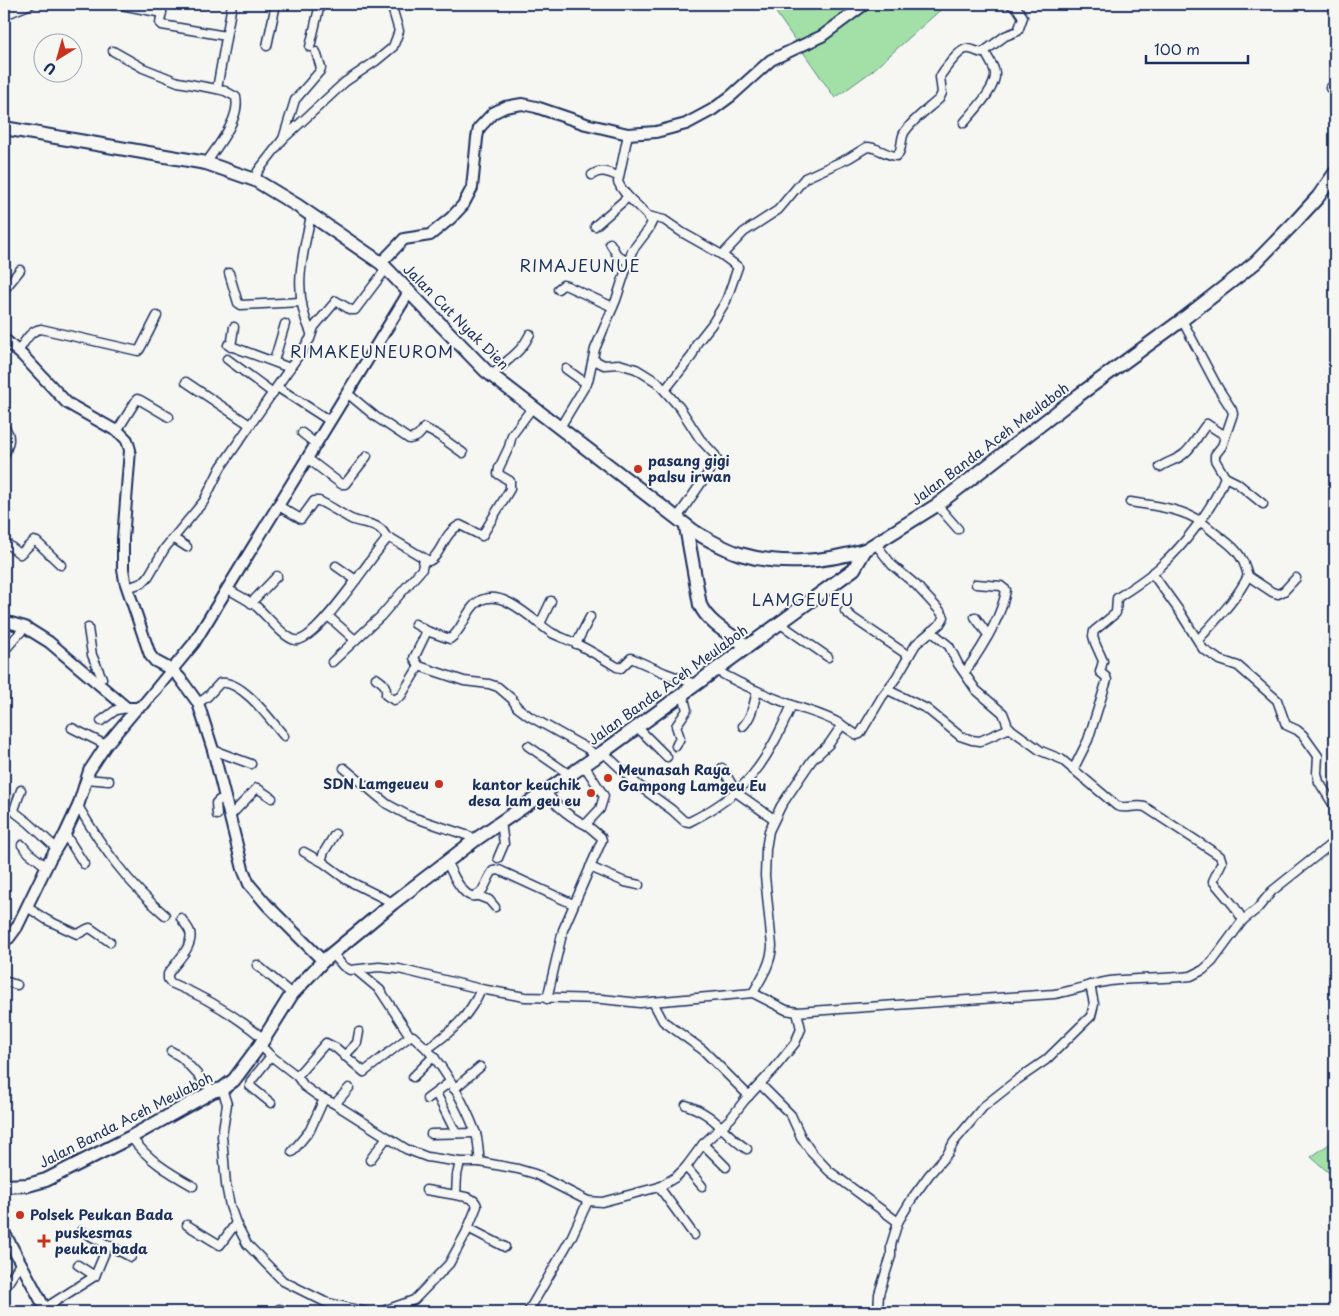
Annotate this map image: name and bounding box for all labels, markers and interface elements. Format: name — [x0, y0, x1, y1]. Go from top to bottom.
north arrow — [32, 32, 82, 82]
scale bar — [1146, 32, 1249, 64]
text: 100 m — [1154, 37, 1200, 60]
text: U — [39, 57, 60, 80]
district label: RIMAJEUNUE — [520, 253, 640, 277]
street label: Jalan Cut Nyak Dien — [399, 259, 514, 374]
district label: RIMAKEUNEUROM — [290, 339, 454, 363]
street label: Jalan Banda Aceh Meulaboh — [906, 377, 1073, 510]
place label: pasang gigi palsu irwan — [648, 450, 731, 487]
marker: pasang gigi palsu irwan — [632, 463, 644, 475]
district label: LAMGEUEU — [752, 587, 854, 611]
street label: Jalan Banda Aceh Meulaboh — [583, 619, 752, 750]
place label: Meunasah Raya Gampong Lamgeu Eu — [618, 759, 767, 796]
marker: Meunasah Raya Gampong Lamgeu Eu — [602, 772, 614, 784]
place label: SDN Lamgeueu — [323, 773, 429, 794]
place label: kantor keuchik desa lam geu eu — [468, 774, 581, 811]
marker: SDN Lamgeueu — [433, 778, 445, 790]
marker: kantor keuchik desa lam geu eu — [585, 787, 597, 799]
street label: Jalan Banda Aceh Meulaboh — [35, 1066, 217, 1173]
place label: Polsek Peukan Bada — [30, 1204, 173, 1225]
marker: Polsek Peukan Bada — [14, 1209, 26, 1221]
place label: puskesmas peukan bada — [55, 1222, 148, 1259]
marker: puskesmas peukan bada — [37, 1234, 51, 1248]

